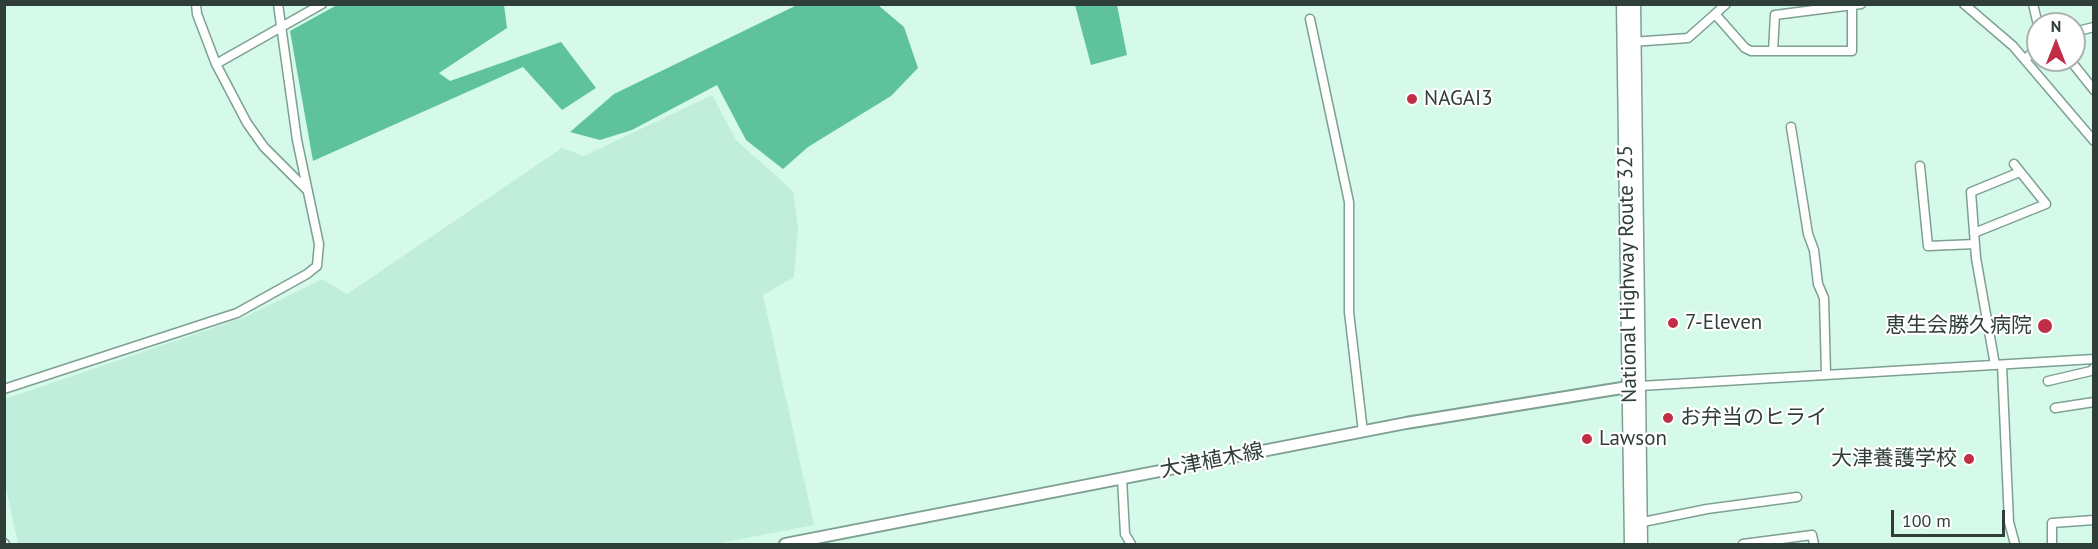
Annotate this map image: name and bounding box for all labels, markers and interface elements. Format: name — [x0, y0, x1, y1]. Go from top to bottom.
north arrow — [2026, 12, 2086, 72]
text: N — [2051, 16, 2061, 36]
place label: NAGAI3 — [1424, 86, 1493, 112]
marker: NAGAI3 — [1405, 92, 1419, 106]
street label: National Highway Route 325 — [1613, 145, 1643, 403]
place label: 7-Eleven — [1685, 310, 1762, 336]
place label: 恵生会勝久病院 — [1885, 313, 2032, 339]
marker: 7-Eleven — [1666, 316, 1680, 330]
marker: 恵生会勝久病院 — [2036, 317, 2054, 335]
place label: お弁当のヒライ — [1680, 405, 1827, 431]
marker: お弁当のヒライ — [1661, 411, 1675, 425]
place label: Lawson — [1599, 426, 1667, 452]
marker: Lawson — [1580, 432, 1594, 446]
street label: 大津植木線 — [1158, 439, 1266, 483]
place label: 大津養護学校 — [1831, 446, 1957, 472]
marker: 大津養護学校 — [1962, 452, 1976, 466]
scale bar — [1894, 498, 2008, 536]
text: 100 m — [1902, 509, 1951, 532]

